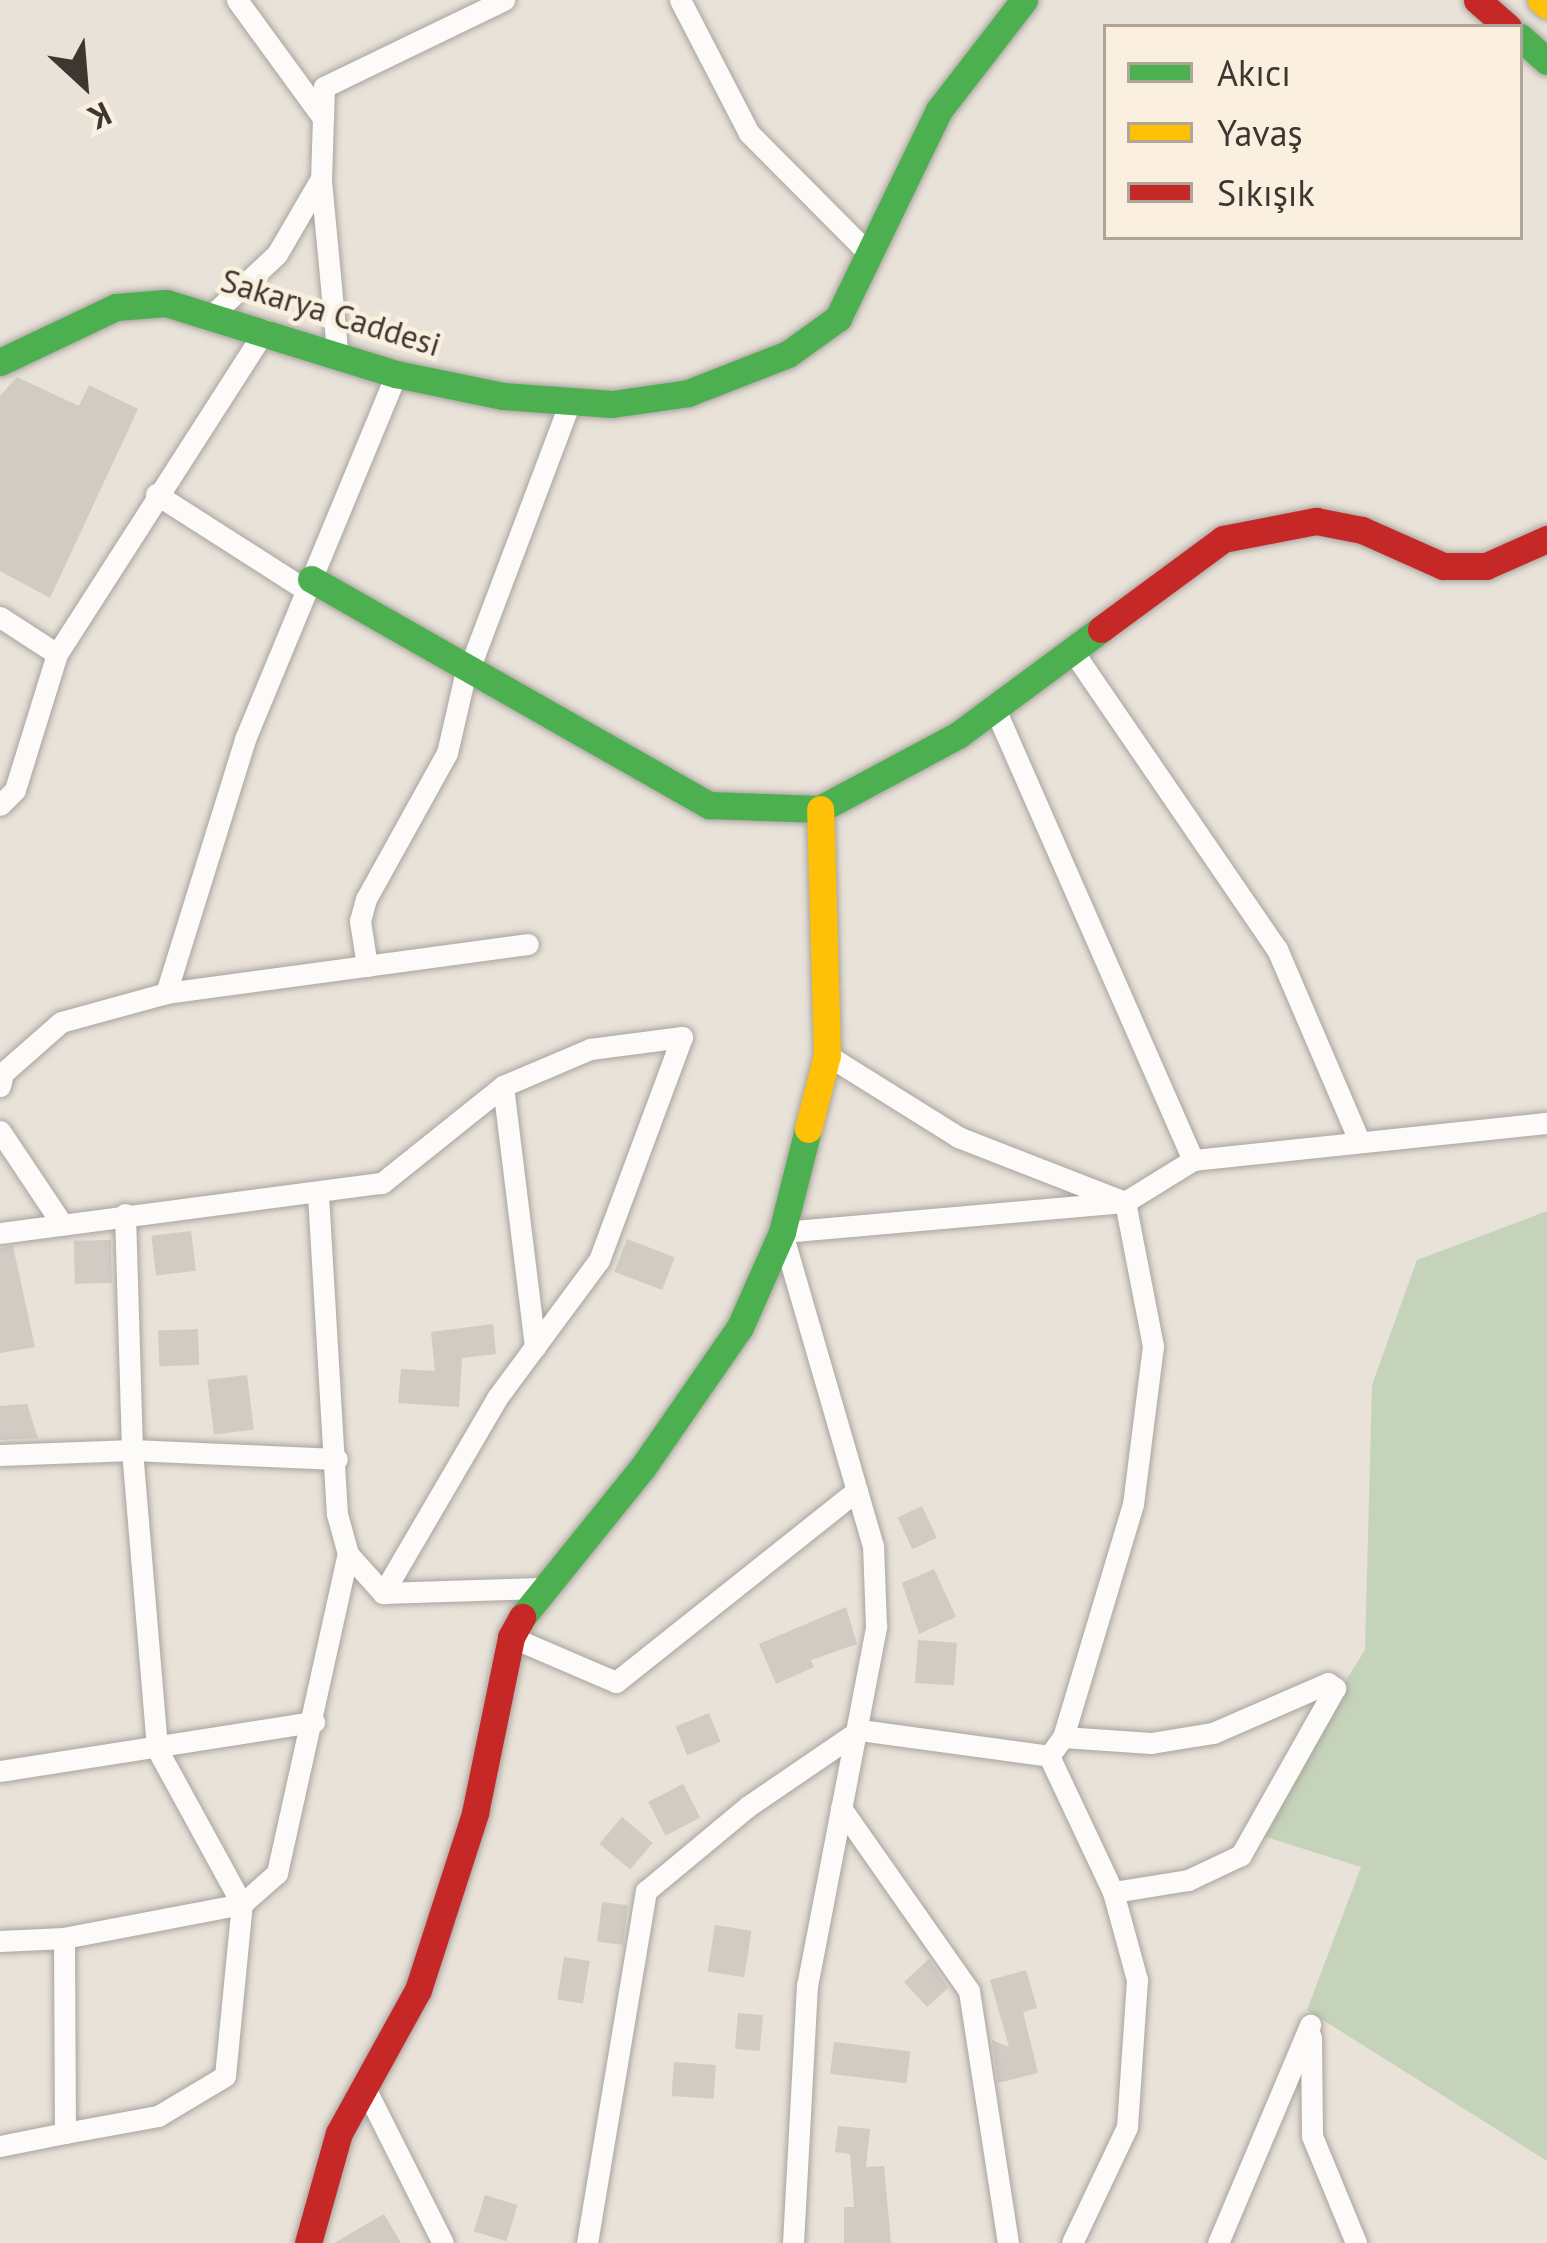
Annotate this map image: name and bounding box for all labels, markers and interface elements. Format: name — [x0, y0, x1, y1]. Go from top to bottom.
north arrow — [24, 24, 144, 144]
legend — [1103, 24, 1523, 240]
text: Akıcı — [1217, 49, 1291, 96]
text: K — [81, 93, 119, 141]
text: Yavaş — [1217, 109, 1303, 156]
text: Sıkışık — [1217, 169, 1315, 216]
street label: Sakarya Caddesi — [216, 260, 446, 364]

